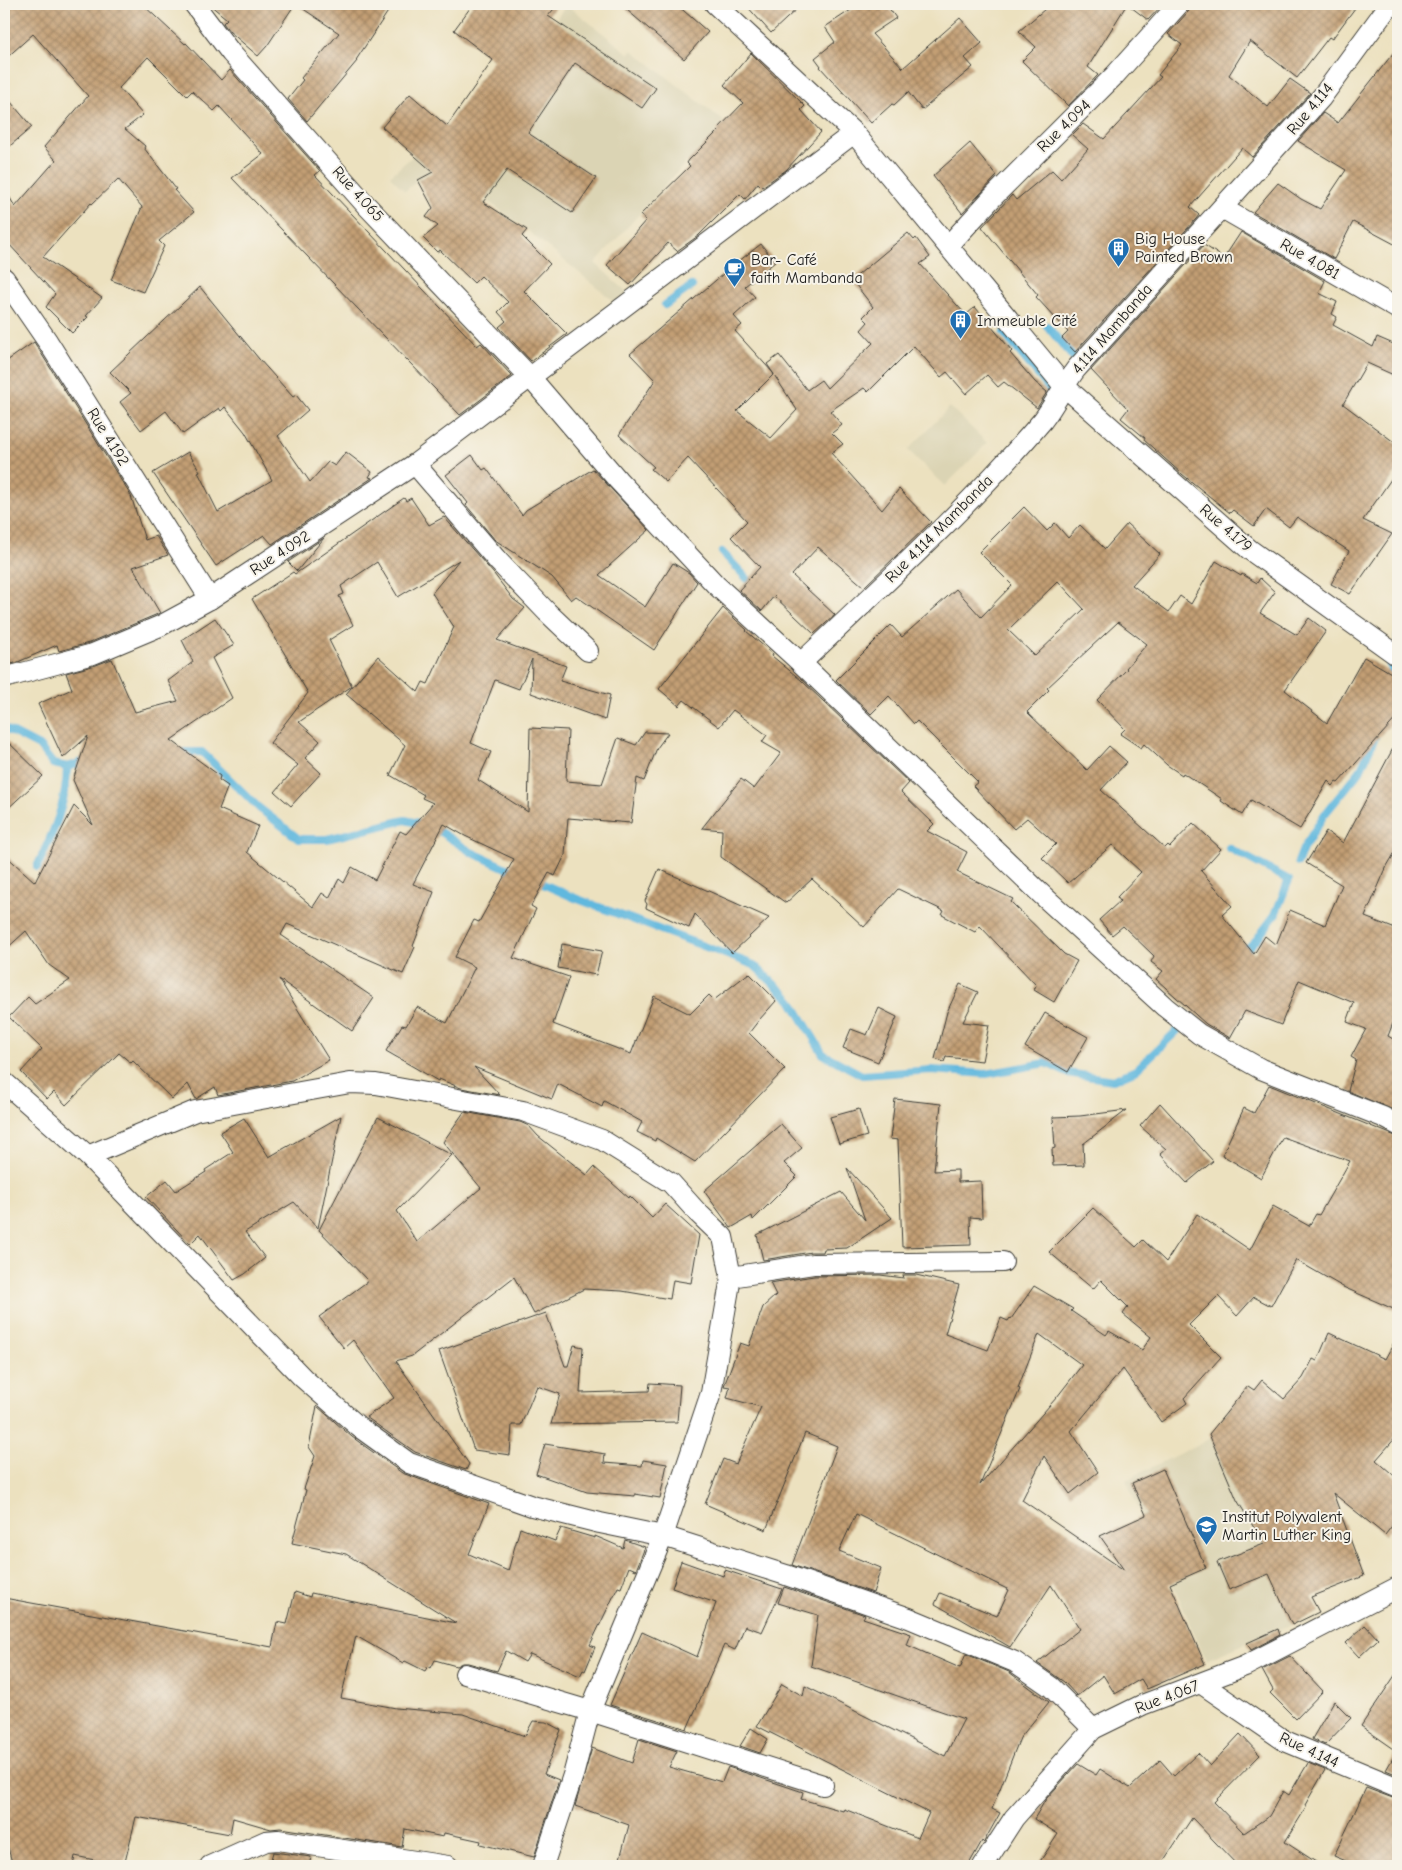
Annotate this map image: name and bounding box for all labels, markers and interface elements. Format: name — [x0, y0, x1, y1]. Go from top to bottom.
street label: Rue 4.114 — [1283, 80, 1337, 138]
street label: Rue 4.094 — [1034, 96, 1094, 156]
street label: Rue 4.065 — [328, 163, 388, 225]
place label: Big House Painted Brown — [1135, 230, 1233, 266]
street label: Rue 4.081 — [1277, 235, 1343, 283]
building icon: Big House Painted Brown — [1107, 236, 1131, 267]
place label: Bar- Café faith Mambanda — [750, 251, 863, 287]
cafe icon: Bar- Café faith Mambanda — [723, 257, 747, 288]
street label: 4.114 Mambanda — [1068, 280, 1156, 378]
building icon: Immeuble Cité — [949, 309, 973, 340]
place label: Immeuble Cité — [977, 312, 1077, 330]
street label: Rue 4.192 — [83, 405, 133, 469]
street label: Rue 4.114 Mambanda — [882, 472, 996, 586]
street label: Rue 4.179 — [1196, 500, 1256, 556]
street label: Rue 4.092 — [247, 527, 313, 579]
place label: Institut Polyvalent Martin Luther King — [1222, 1508, 1351, 1544]
school or university icon: Institut Polyvalent Martin Luther King — [1194, 1514, 1218, 1545]
street label: Rue 4.067 — [1132, 1676, 1202, 1717]
street label: Rue 4.144 — [1277, 1729, 1341, 1771]

